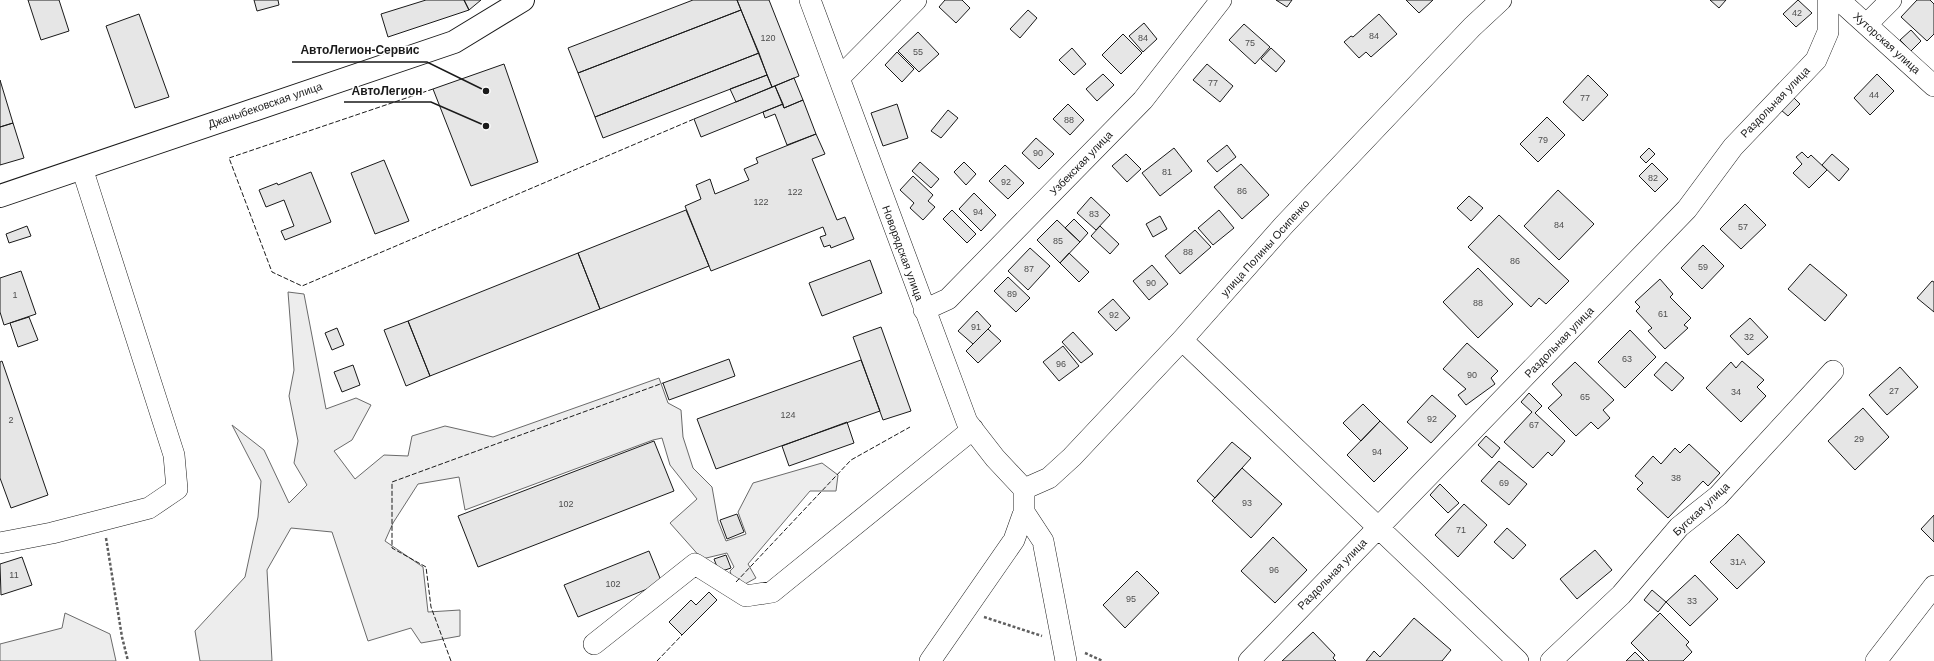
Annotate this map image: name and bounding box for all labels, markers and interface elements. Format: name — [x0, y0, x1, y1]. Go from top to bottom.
house number: 42 — [1792, 8, 1802, 18]
street label: Хуторская улица — [1851, 10, 1924, 77]
house number: 84 — [1369, 31, 1379, 41]
house number: 120 — [760, 33, 776, 43]
house number: 84 — [1138, 33, 1148, 43]
callout: АвтоЛегион-Сервис — [292, 38, 427, 62]
house number: 75 — [1245, 38, 1255, 48]
text: АвтоЛегион-Сервис — [300, 43, 420, 57]
house number: 55 — [913, 47, 923, 57]
street label: Раздольная улица — [1738, 64, 1812, 140]
callout: АвтоЛегион — [344, 78, 431, 102]
house number: 77 — [1208, 78, 1218, 88]
street label: Джаныбековская улица — [206, 80, 324, 130]
text: АвтоЛегион — [352, 84, 422, 98]
house number: 44 — [1869, 90, 1879, 100]
house number: 77 — [1580, 93, 1590, 103]
house number: 88 — [1064, 115, 1074, 125]
street label: Узбекская улица — [1047, 128, 1115, 198]
house number: 79 — [1538, 135, 1548, 145]
house number: 90 — [1033, 148, 1043, 158]
house number: 81 — [1162, 167, 1172, 177]
house number: 82 — [1648, 173, 1658, 183]
house number: 92 — [1001, 177, 1011, 187]
house number: 86 — [1237, 186, 1247, 196]
house number: 122 — [787, 187, 803, 197]
house number: 122 — [753, 197, 769, 207]
street label: улица Полины Осипенко — [1218, 197, 1312, 299]
street label: Новорядская улица — [880, 204, 926, 303]
house number: 94 — [973, 207, 983, 217]
house number: 83 — [1089, 209, 1099, 219]
house number: 84 — [1554, 220, 1564, 230]
house number: 57 — [1738, 222, 1748, 232]
house number: 85 — [1053, 236, 1063, 246]
house number: 88 — [1183, 247, 1193, 257]
house number: 86 — [1510, 256, 1520, 266]
house number: 59 — [1698, 262, 1708, 272]
house number: 87 — [1024, 264, 1034, 274]
house number: 90 — [1146, 278, 1156, 288]
house number: 89 — [1007, 289, 1017, 299]
house number: 1 — [12, 290, 18, 300]
house number: 88 — [1473, 298, 1483, 308]
street label: Раздольная улица — [1522, 304, 1596, 380]
house number: 61 — [1658, 309, 1668, 319]
house number: 92 — [1109, 310, 1119, 320]
house number: 91 — [971, 322, 981, 332]
house number: 32 — [1744, 332, 1754, 342]
house number: 63 — [1622, 354, 1632, 364]
house number: 96 — [1056, 359, 1066, 369]
house number: 90 — [1467, 370, 1477, 380]
house number: 27 — [1889, 386, 1899, 396]
house number: 34 — [1731, 387, 1741, 397]
house number: 65 — [1580, 392, 1590, 402]
house number: 124 — [780, 410, 796, 420]
house number: 92 — [1427, 414, 1437, 424]
house number: 2 — [8, 415, 14, 425]
house number: 67 — [1529, 420, 1539, 430]
house number: 29 — [1854, 434, 1864, 444]
house number: 94 — [1372, 447, 1382, 457]
house number: 38 — [1671, 473, 1681, 483]
house number: 69 — [1499, 478, 1509, 488]
street label: Бугская улица — [1671, 479, 1732, 538]
house number: 93 — [1242, 498, 1252, 508]
house number: 102 — [558, 499, 574, 509]
house number: 71 — [1456, 525, 1466, 535]
street label: Раздольная улица — [1295, 536, 1369, 612]
house number: 31А — [1730, 557, 1746, 567]
house number: 96 — [1269, 565, 1279, 575]
house number: 11 — [9, 570, 19, 580]
house number: 102 — [605, 579, 621, 589]
house number: 95 — [1126, 594, 1136, 604]
house number: 33 — [1687, 596, 1697, 606]

